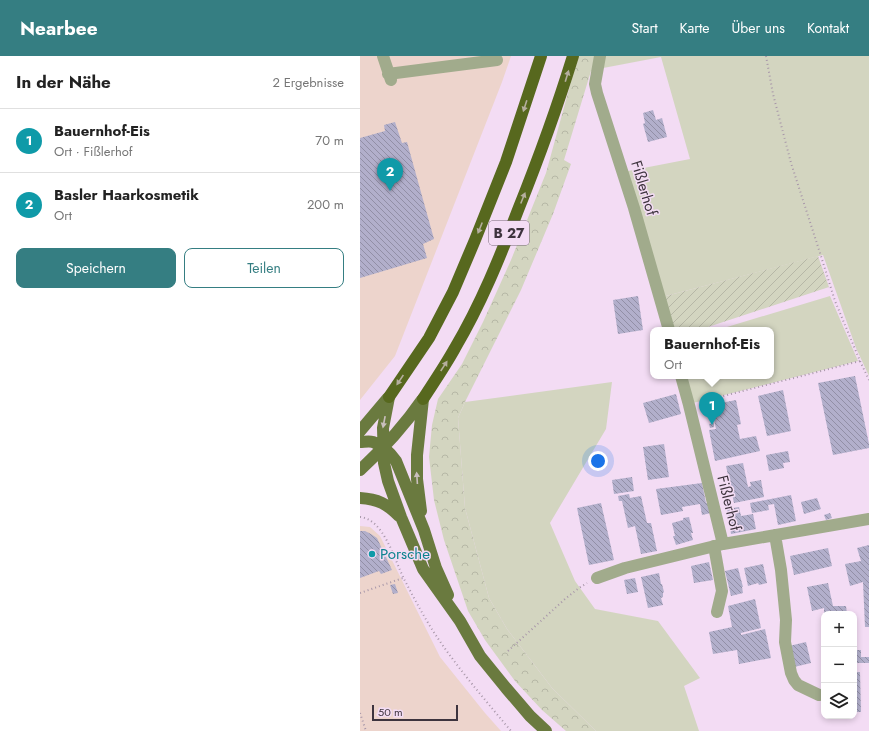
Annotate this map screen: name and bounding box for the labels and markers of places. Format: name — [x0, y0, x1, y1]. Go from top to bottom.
pin: 2 — [377, 158, 403, 191]
pin: 1 — [699, 392, 725, 425]
place label: Porsche — [380, 543, 430, 565]
marker: Porsche — [367, 549, 377, 559]

